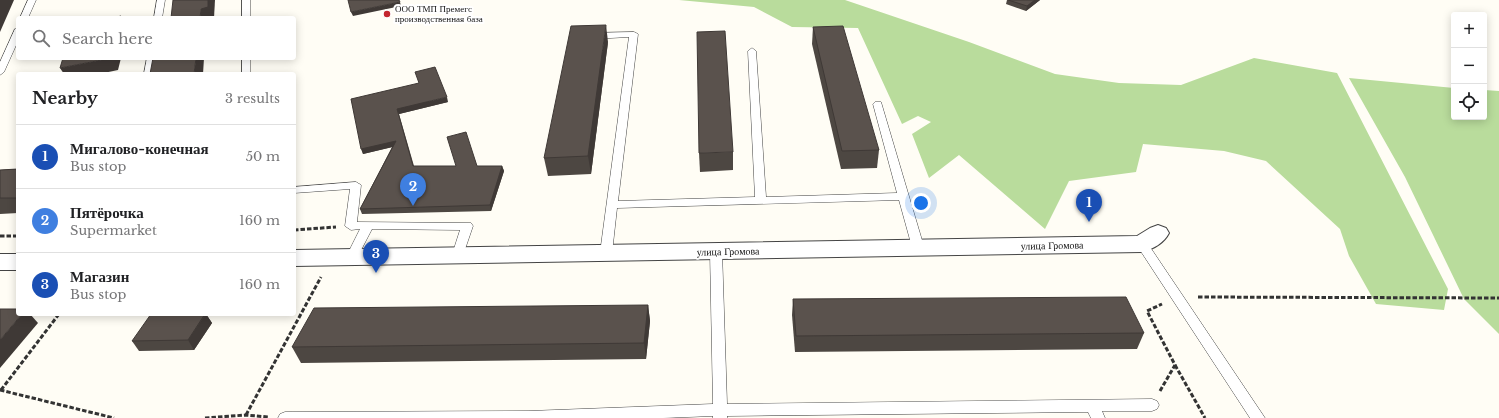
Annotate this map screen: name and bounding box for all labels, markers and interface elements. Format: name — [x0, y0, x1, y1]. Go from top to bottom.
place label: ООО ТМП Премегс производственная база — [395, 3, 483, 24]
marker: ООО ТМП Премегс производственная база — [382, 9, 392, 19]
map controls — [1451, 12, 1487, 120]
button: + — [1451, 12, 1487, 48]
search box — [16, 16, 296, 60]
icon: search — [30, 27, 52, 49]
text: Search here — [62, 29, 153, 48]
button: − — [1451, 48, 1487, 84]
button: locate — [1451, 84, 1487, 120]
text: Nearby — [32, 88, 98, 109]
text: 3 results — [225, 90, 280, 107]
text: Мигалово-конечная — [70, 139, 209, 158]
text: 1 — [42, 148, 48, 165]
text: 50 m — [246, 148, 280, 165]
text: Bus stop — [70, 158, 126, 175]
pin: 2 — [400, 173, 426, 206]
pin: 1 — [1076, 189, 1102, 222]
your location — [911, 193, 931, 213]
text: Пятёрочка — [70, 203, 144, 222]
text: 2 — [41, 212, 49, 229]
text: 160 m — [239, 212, 280, 229]
text: Supermarket — [70, 222, 157, 239]
street label: улица Громова — [1020, 238, 1084, 253]
pin: 3 — [363, 240, 389, 273]
street label: улица Громова — [696, 244, 760, 259]
text: Магазин — [70, 267, 129, 286]
text: 3 — [41, 276, 49, 293]
text: 160 m — [239, 276, 280, 293]
text: Bus stop — [70, 286, 126, 303]

